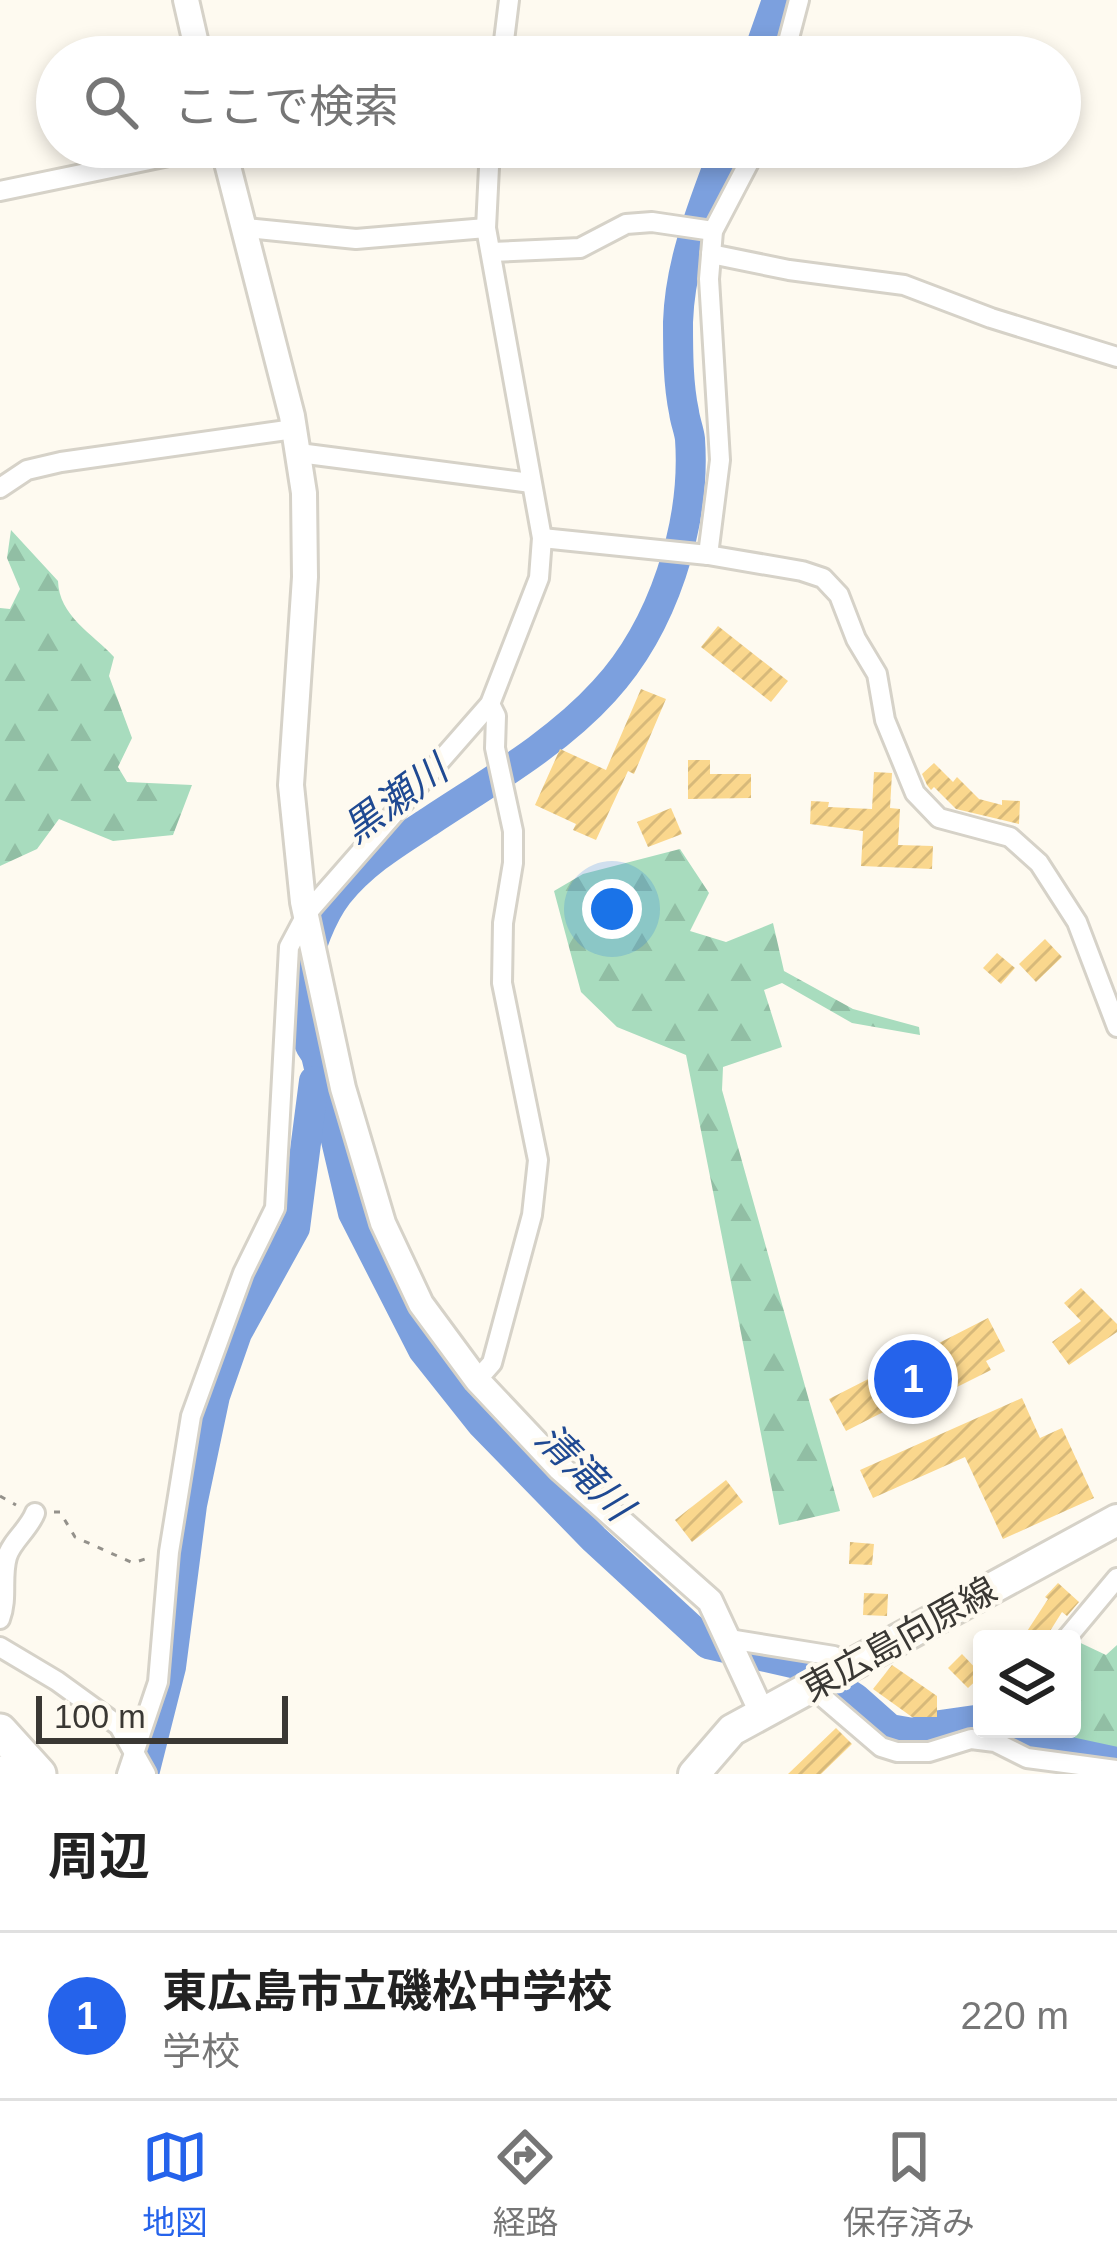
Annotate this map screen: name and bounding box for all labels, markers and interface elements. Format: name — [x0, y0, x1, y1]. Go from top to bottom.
search box — [36, 36, 1081, 168]
icon: search — [78, 69, 144, 135]
text: ここで検索 — [174, 81, 399, 132]
water label: 黒瀬川 — [335, 745, 458, 851]
your location — [582, 879, 642, 939]
pin: 1 — [874, 1334, 952, 1424]
water label: 清滝川 — [527, 1415, 643, 1531]
street label: 東広島向原線 — [795, 1569, 1003, 1709]
map controls — [973, 1630, 1081, 1738]
button: layers — [973, 1630, 1081, 1738]
scale bar — [36, 1690, 288, 1743]
text: 100 m — [54, 1698, 146, 1735]
text: 周辺 — [48, 1828, 150, 1885]
text: 東広島市立磯松中学校 — [162, 1966, 612, 2017]
text: 1 — [76, 1994, 98, 2037]
text: 220 m — [961, 1994, 1069, 2037]
text: 学校 — [162, 2030, 240, 2073]
tab: 地図 — [142, 2124, 208, 2244]
tab: 経路 — [492, 2124, 558, 2244]
tab: 保存済み — [843, 2124, 975, 2244]

